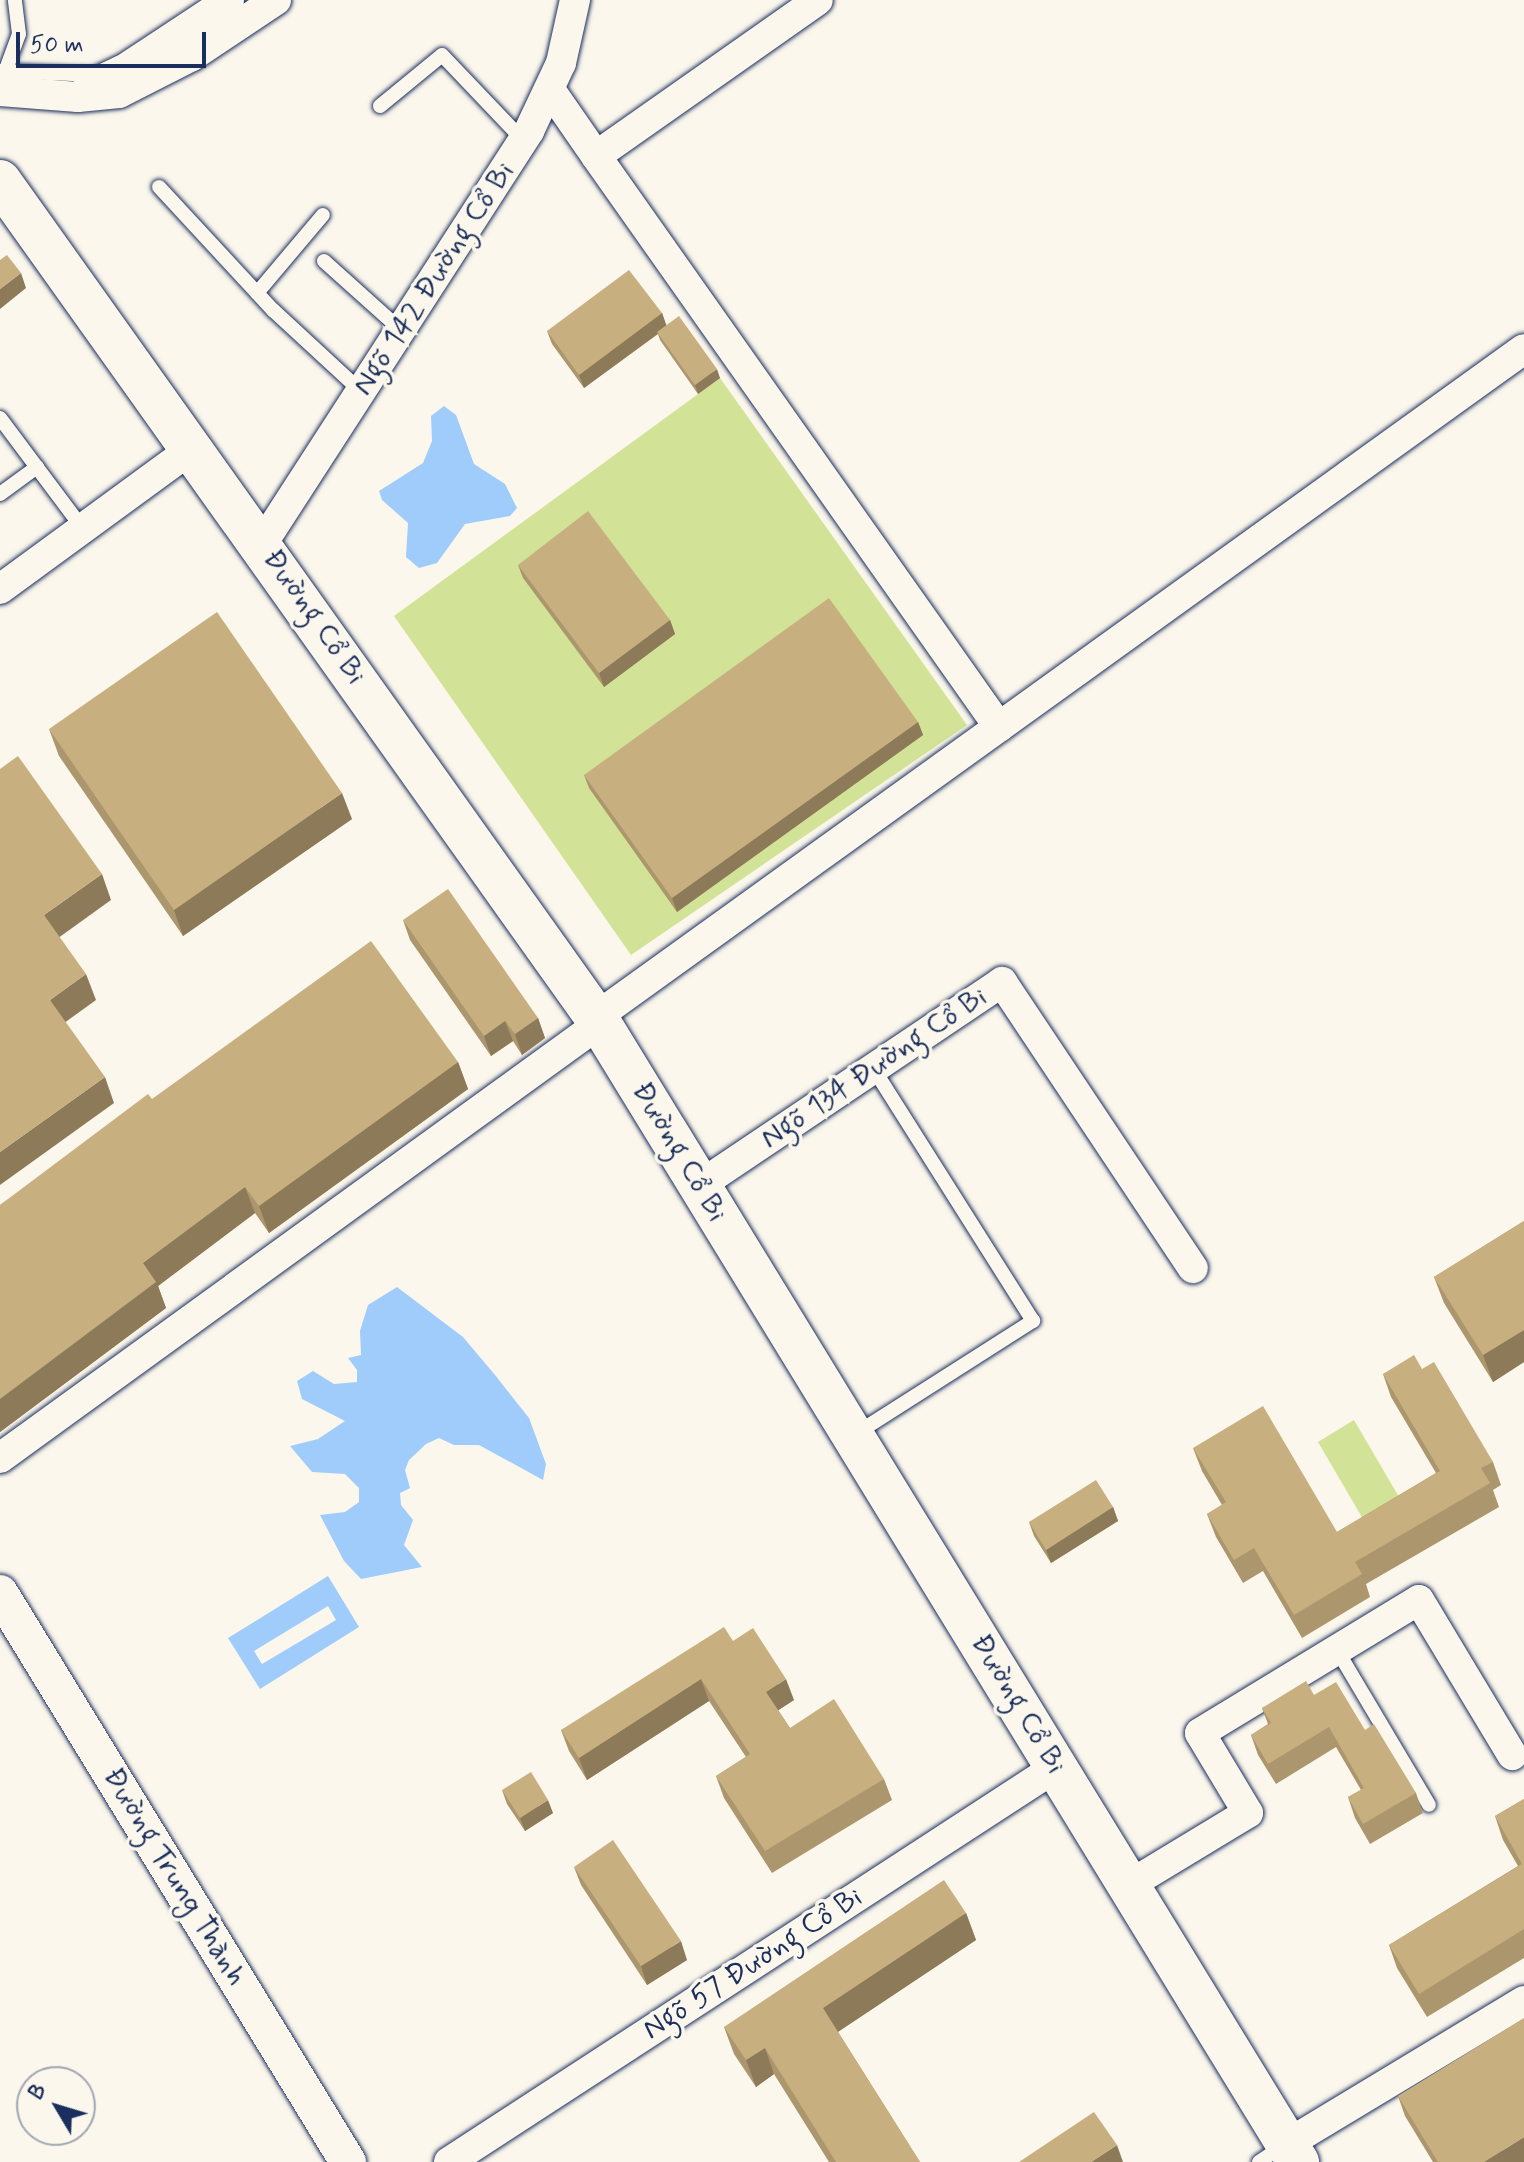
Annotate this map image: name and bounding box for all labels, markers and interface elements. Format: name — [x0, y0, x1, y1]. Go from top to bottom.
scale bar — [20, 16, 210, 66]
text: 50 m — [30, 30, 84, 61]
street label: Ngõ 142 Đường Cổ Bi — [345, 155, 523, 403]
street label: Đường Cổ Bi — [254, 542, 374, 692]
street label: Ngõ 134 Đường Cổ Bi — [753, 978, 995, 1158]
street label: Đường Cổ Bi — [623, 1075, 735, 1229]
street label: Đường Cổ Bi — [962, 1627, 1074, 1781]
street label: Đường Trung Thành — [94, 1760, 254, 1994]
street label: Ngõ 57 Đường Cổ Bi — [636, 1879, 870, 2049]
north arrow — [16, 2066, 96, 2146]
text: B — [23, 2078, 54, 2107]

